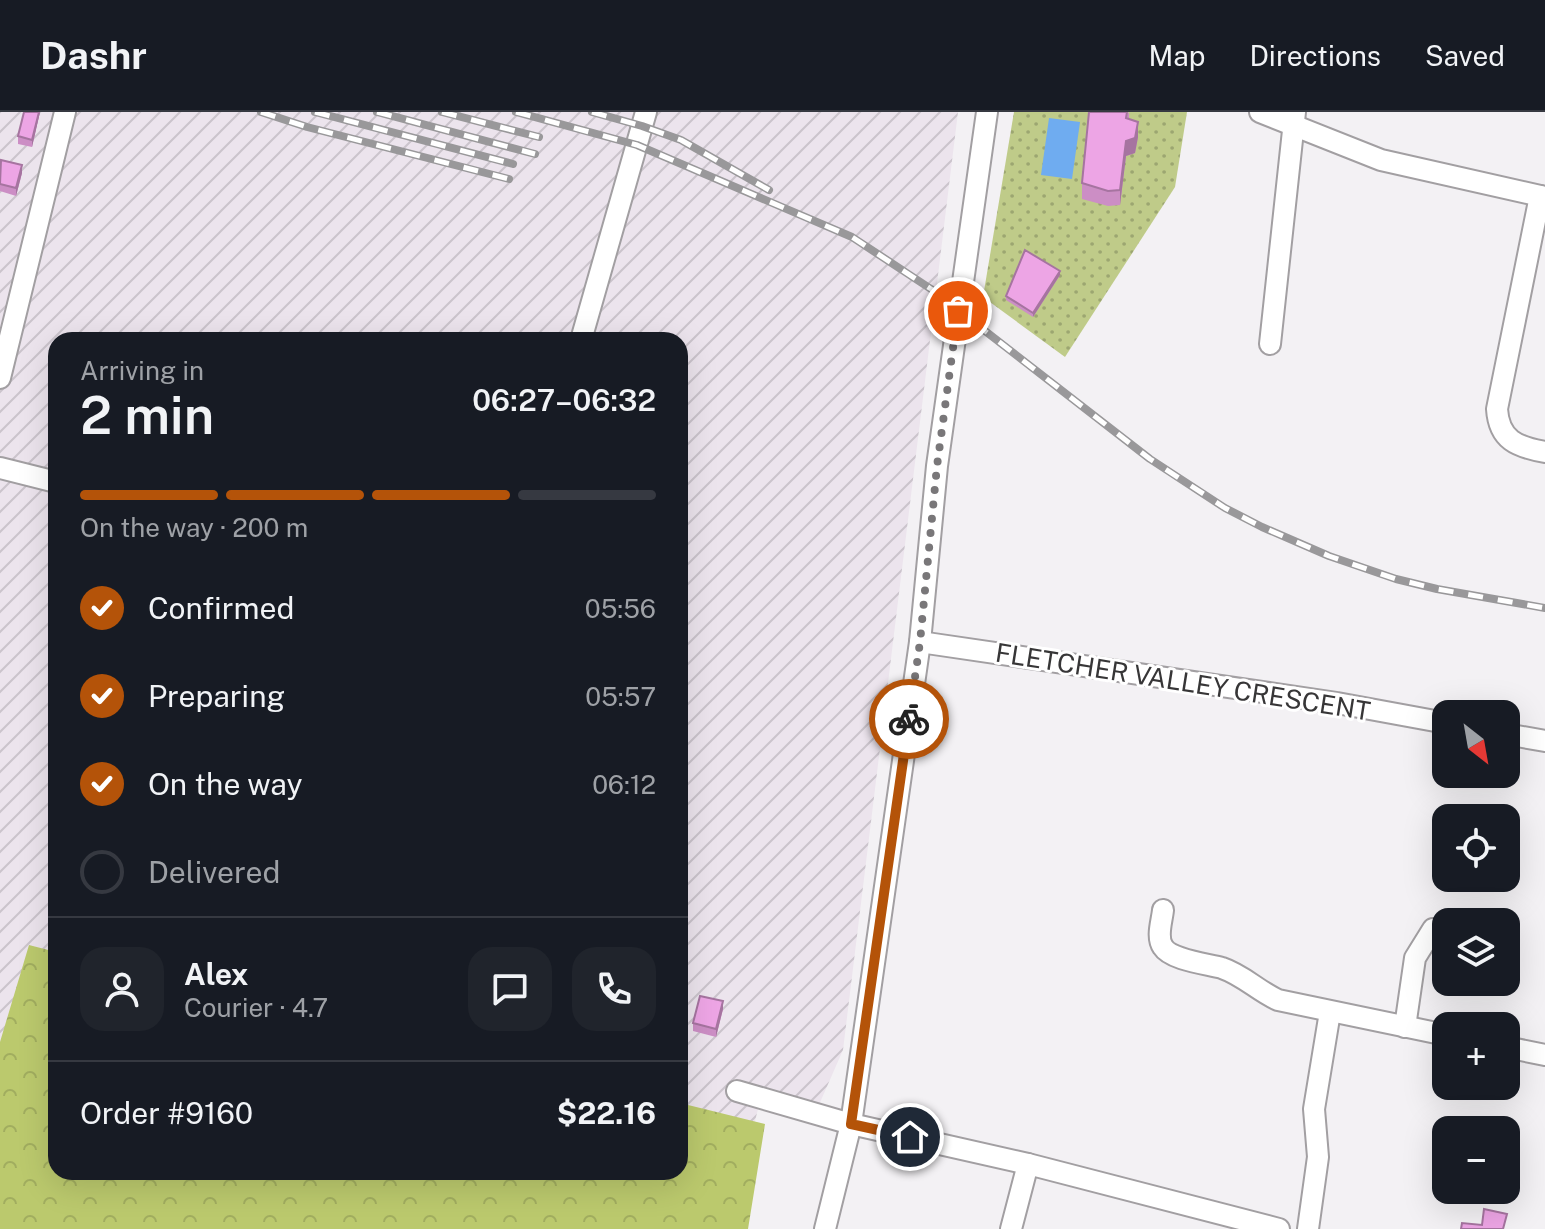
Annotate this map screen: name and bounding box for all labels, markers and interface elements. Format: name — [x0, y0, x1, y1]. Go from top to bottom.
text: Dashr — [40, 33, 147, 78]
text: Map — [1149, 39, 1205, 72]
text: Directions — [1249, 39, 1381, 72]
text: Saved — [1425, 39, 1505, 72]
pin — [924, 277, 992, 345]
icon: bag — [936, 289, 980, 333]
text: Arriving in — [80, 355, 204, 386]
text: 06:27–06:32 — [472, 382, 656, 418]
text: 2 min — [80, 385, 214, 446]
text: On the way · 200 m — [80, 512, 308, 543]
icon: check — [80, 586, 124, 630]
text: Confirmed — [148, 590, 294, 626]
text: 05:56 — [585, 593, 656, 624]
street label: FLETCHER VALLEY CRESCENT — [993, 637, 1373, 726]
icon: check — [80, 674, 124, 718]
text: Preparing — [148, 678, 285, 714]
courier — [869, 679, 949, 759]
text: 05:57 — [585, 681, 656, 712]
icon: bike — [887, 697, 931, 741]
north arrow — [1432, 700, 1520, 788]
map controls — [1432, 700, 1520, 1204]
icon: check — [80, 762, 124, 806]
text: On the way — [148, 766, 302, 802]
text: 06:12 — [592, 769, 656, 800]
button: locate — [1432, 804, 1520, 892]
text: Delivered — [148, 854, 280, 890]
button: layers — [1432, 908, 1520, 996]
button: person — [80, 947, 164, 1031]
button: chat — [468, 947, 552, 1031]
button: phone — [572, 947, 656, 1031]
text: Alex — [184, 956, 248, 992]
text: Courier · 4.7 — [184, 992, 328, 1023]
button: + — [1432, 1012, 1520, 1100]
text: Order #9160 — [80, 1095, 253, 1131]
text: $22.16 — [557, 1095, 656, 1131]
pin — [876, 1103, 944, 1171]
icon: home — [888, 1115, 932, 1159]
button: − — [1432, 1116, 1520, 1204]

